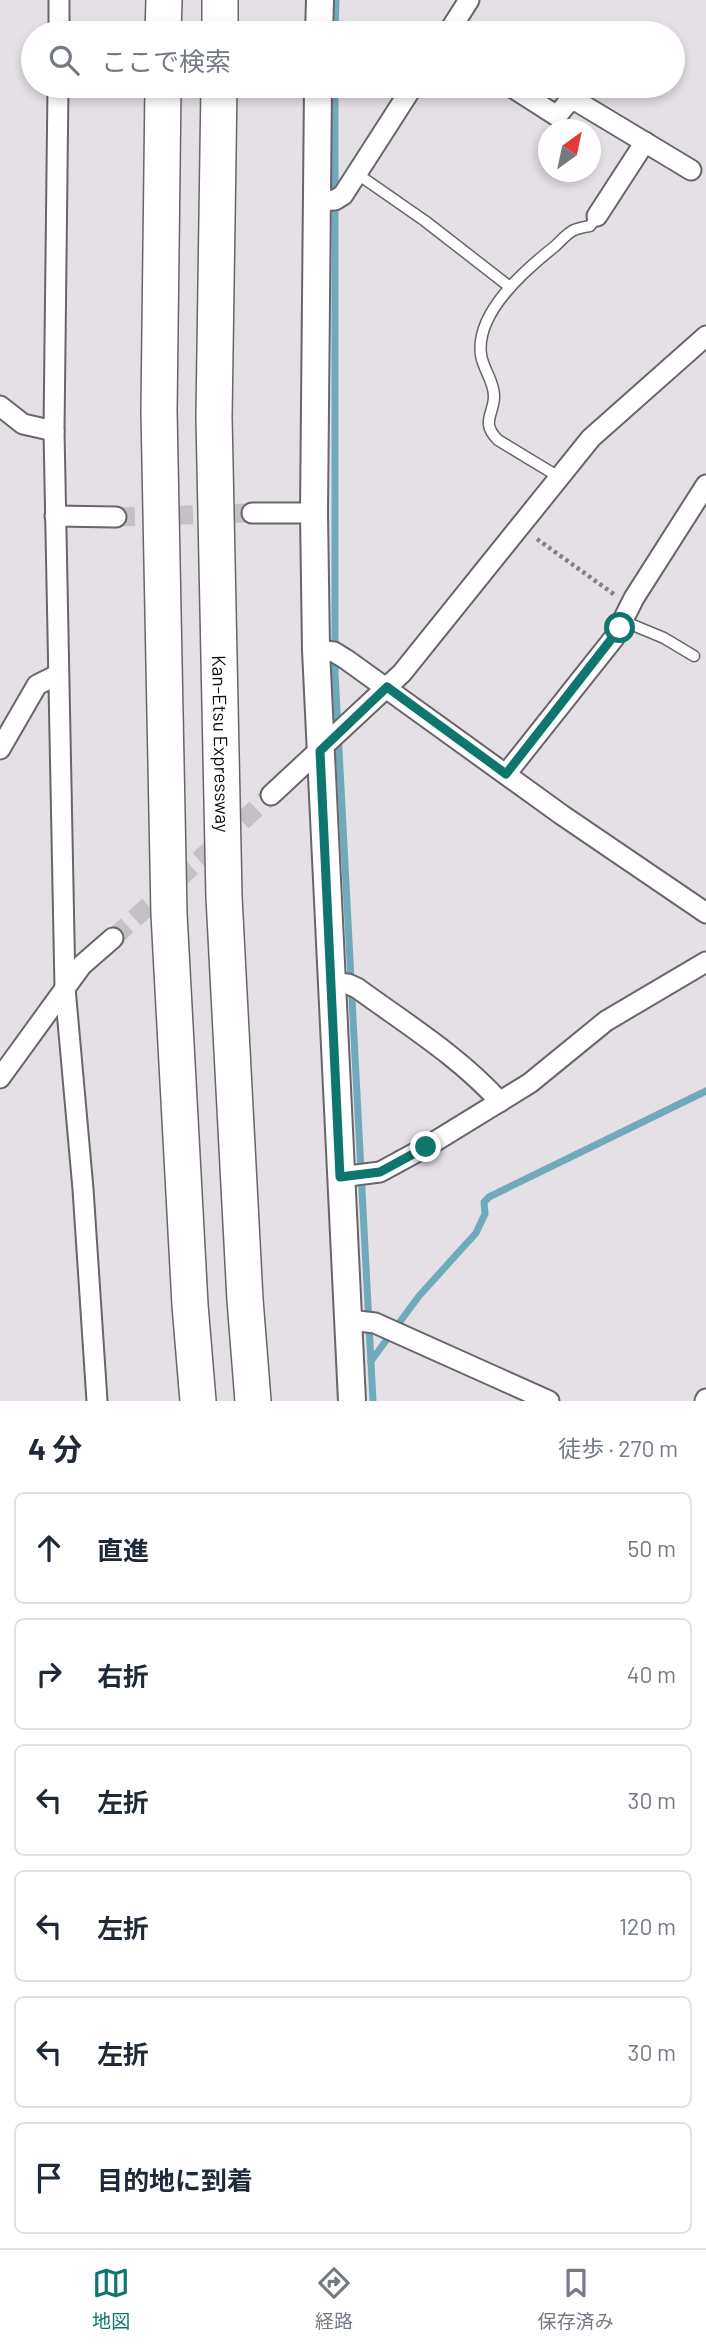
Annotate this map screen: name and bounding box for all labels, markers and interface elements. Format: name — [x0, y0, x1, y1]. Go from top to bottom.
search box — [21, 21, 685, 98]
icon: search — [45, 41, 83, 79]
text: ここで検索 — [101, 45, 231, 76]
north arrow — [538, 119, 601, 182]
route start — [604, 612, 635, 643]
street label: Kan-Etsu Expressway — [208, 655, 235, 833]
route end — [410, 1131, 441, 1162]
text: 4 分 — [28, 1430, 82, 1466]
text: 徒歩 · 270 m — [558, 1434, 678, 1462]
icon: ahead — [30, 1529, 68, 1567]
text: 直進 — [97, 1534, 149, 1565]
text: 50 m — [628, 1534, 676, 1562]
icon: right — [30, 1655, 68, 1693]
text: 右折 — [97, 1660, 149, 1691]
text: 40 m — [627, 1660, 676, 1688]
icon: left — [30, 1781, 68, 1819]
text: 左折 — [97, 1786, 149, 1817]
text: 30 m — [628, 1786, 676, 1814]
icon: left — [30, 1907, 68, 1945]
text: 左折 — [97, 1912, 149, 1943]
text: 120 m — [619, 1912, 676, 1940]
icon: left — [30, 2033, 68, 2071]
text: 左折 — [97, 2038, 149, 2069]
text: 30 m — [628, 2038, 676, 2066]
icon: arrive — [30, 2159, 68, 2197]
text: 目的地に到着 — [97, 2164, 253, 2195]
tab: 地図 — [92, 2264, 130, 2333]
tab: 経路 — [315, 2264, 353, 2333]
tab: 保存済み — [538, 2264, 614, 2333]

